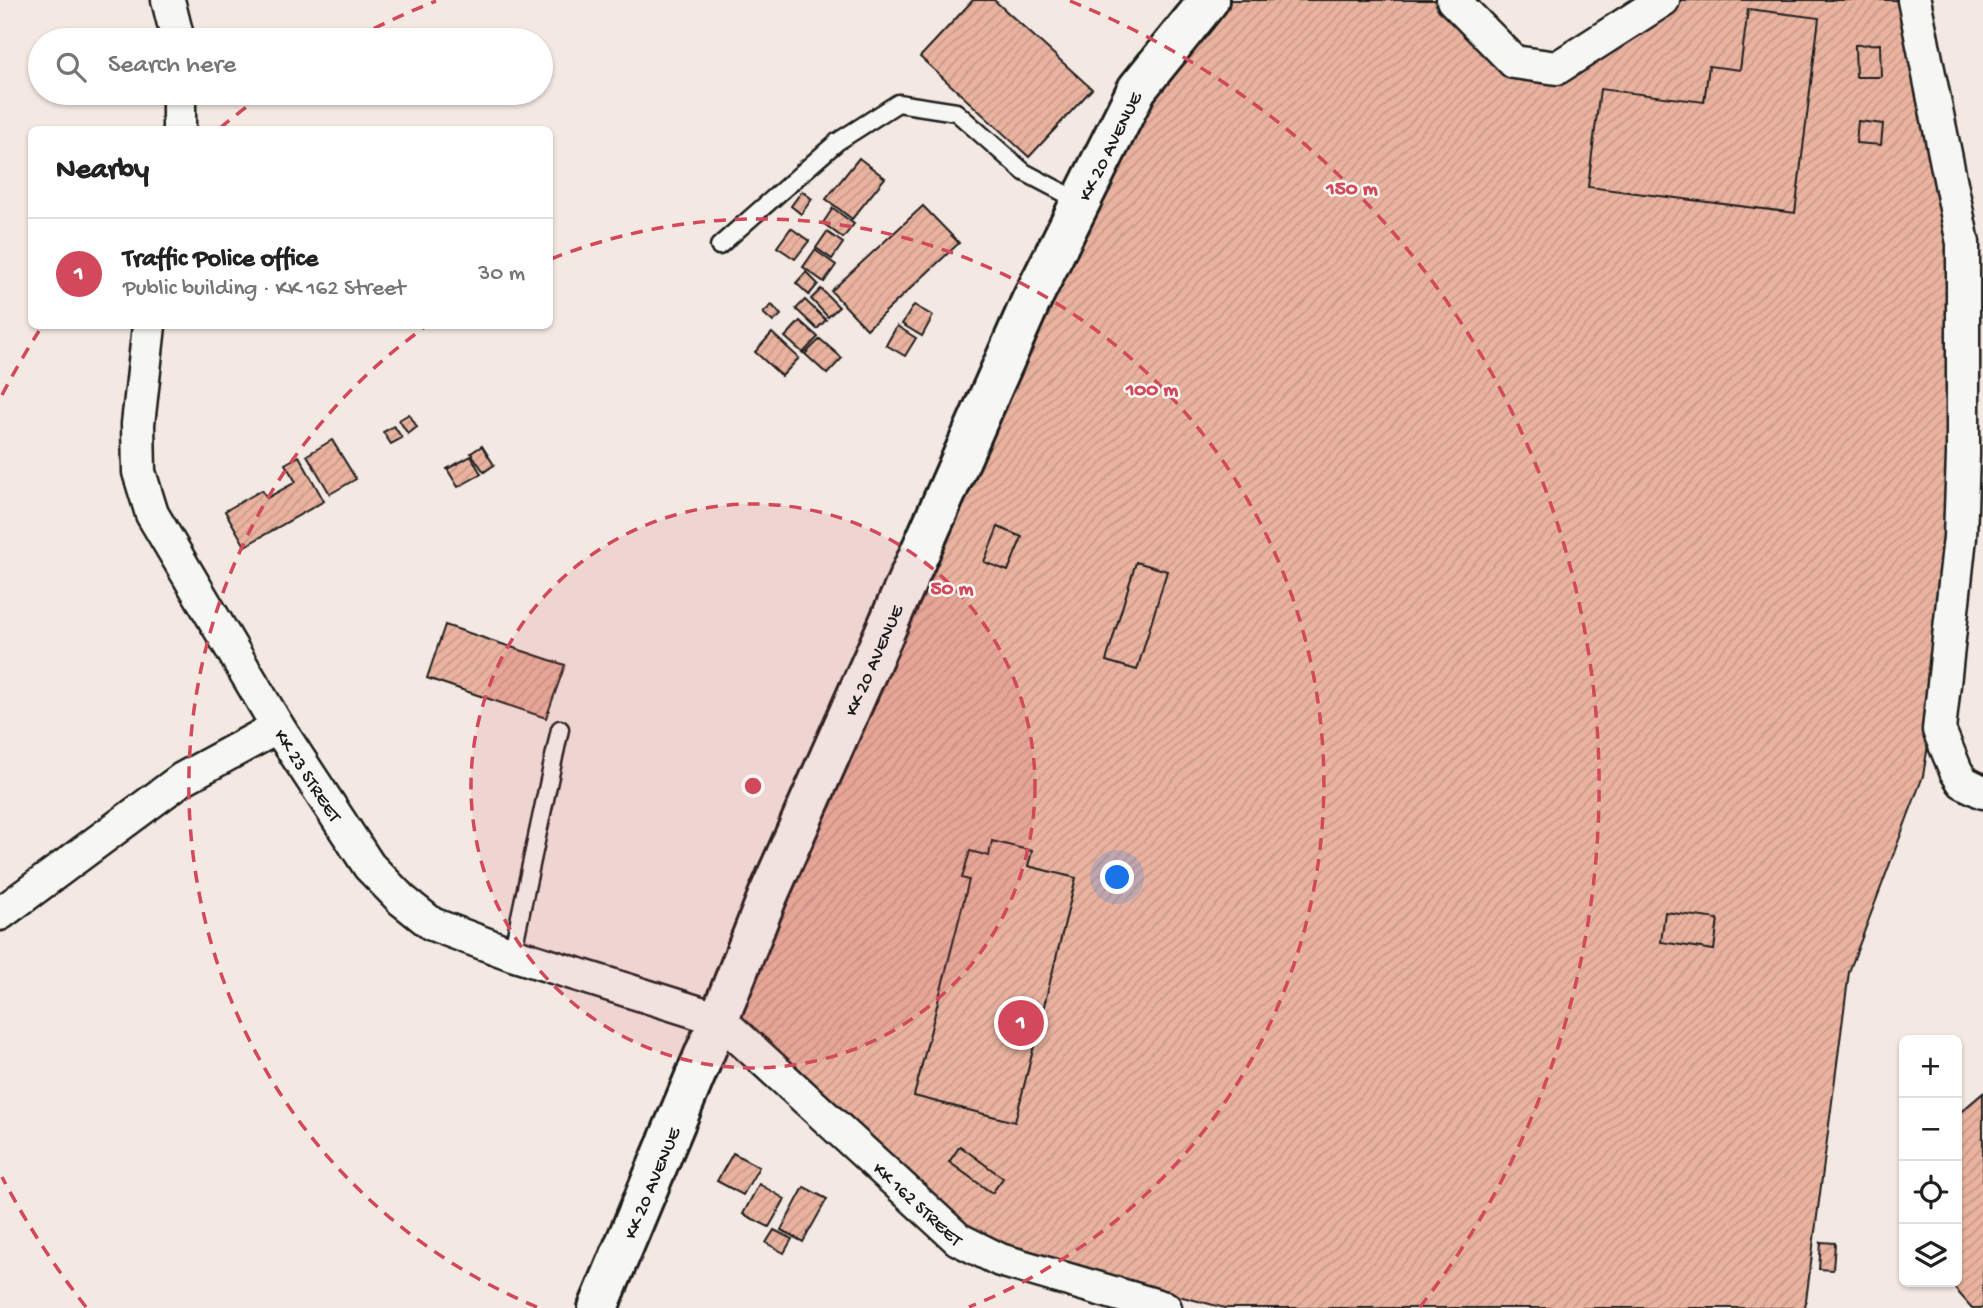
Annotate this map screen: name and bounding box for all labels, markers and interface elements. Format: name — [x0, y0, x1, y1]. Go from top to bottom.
search box — [28, 28, 553, 105]
icon: search — [52, 48, 90, 86]
text: Search here — [108, 51, 236, 82]
street label: KK 20 AVENUE — [1075, 88, 1149, 205]
text: Nearby — [56, 154, 149, 189]
text: 150 m — [1325, 178, 1378, 203]
text: Traffic Police office — [123, 245, 318, 276]
text: 1 — [74, 261, 84, 288]
text: 30 m — [478, 261, 525, 288]
text: Public building · KK 162 Street — [123, 276, 405, 303]
text: 100 m — [1125, 379, 1178, 404]
text: 50 m — [931, 578, 974, 603]
street label: KK 20 AVENUE — [841, 601, 911, 720]
street label: KK 23 STREET — [268, 726, 345, 828]
centre of rings — [741, 774, 765, 798]
your location — [1100, 860, 1134, 894]
pin: 1 — [998, 997, 1044, 1049]
map controls — [1899, 1035, 1962, 1287]
button: + — [1899, 1035, 1962, 1098]
button: − — [1899, 1098, 1962, 1161]
street label: KK 20 AVENUE — [620, 1124, 688, 1243]
street label: KK 162 STREET — [867, 1159, 967, 1253]
button: locate — [1899, 1161, 1962, 1224]
button: layers — [1899, 1224, 1962, 1287]

